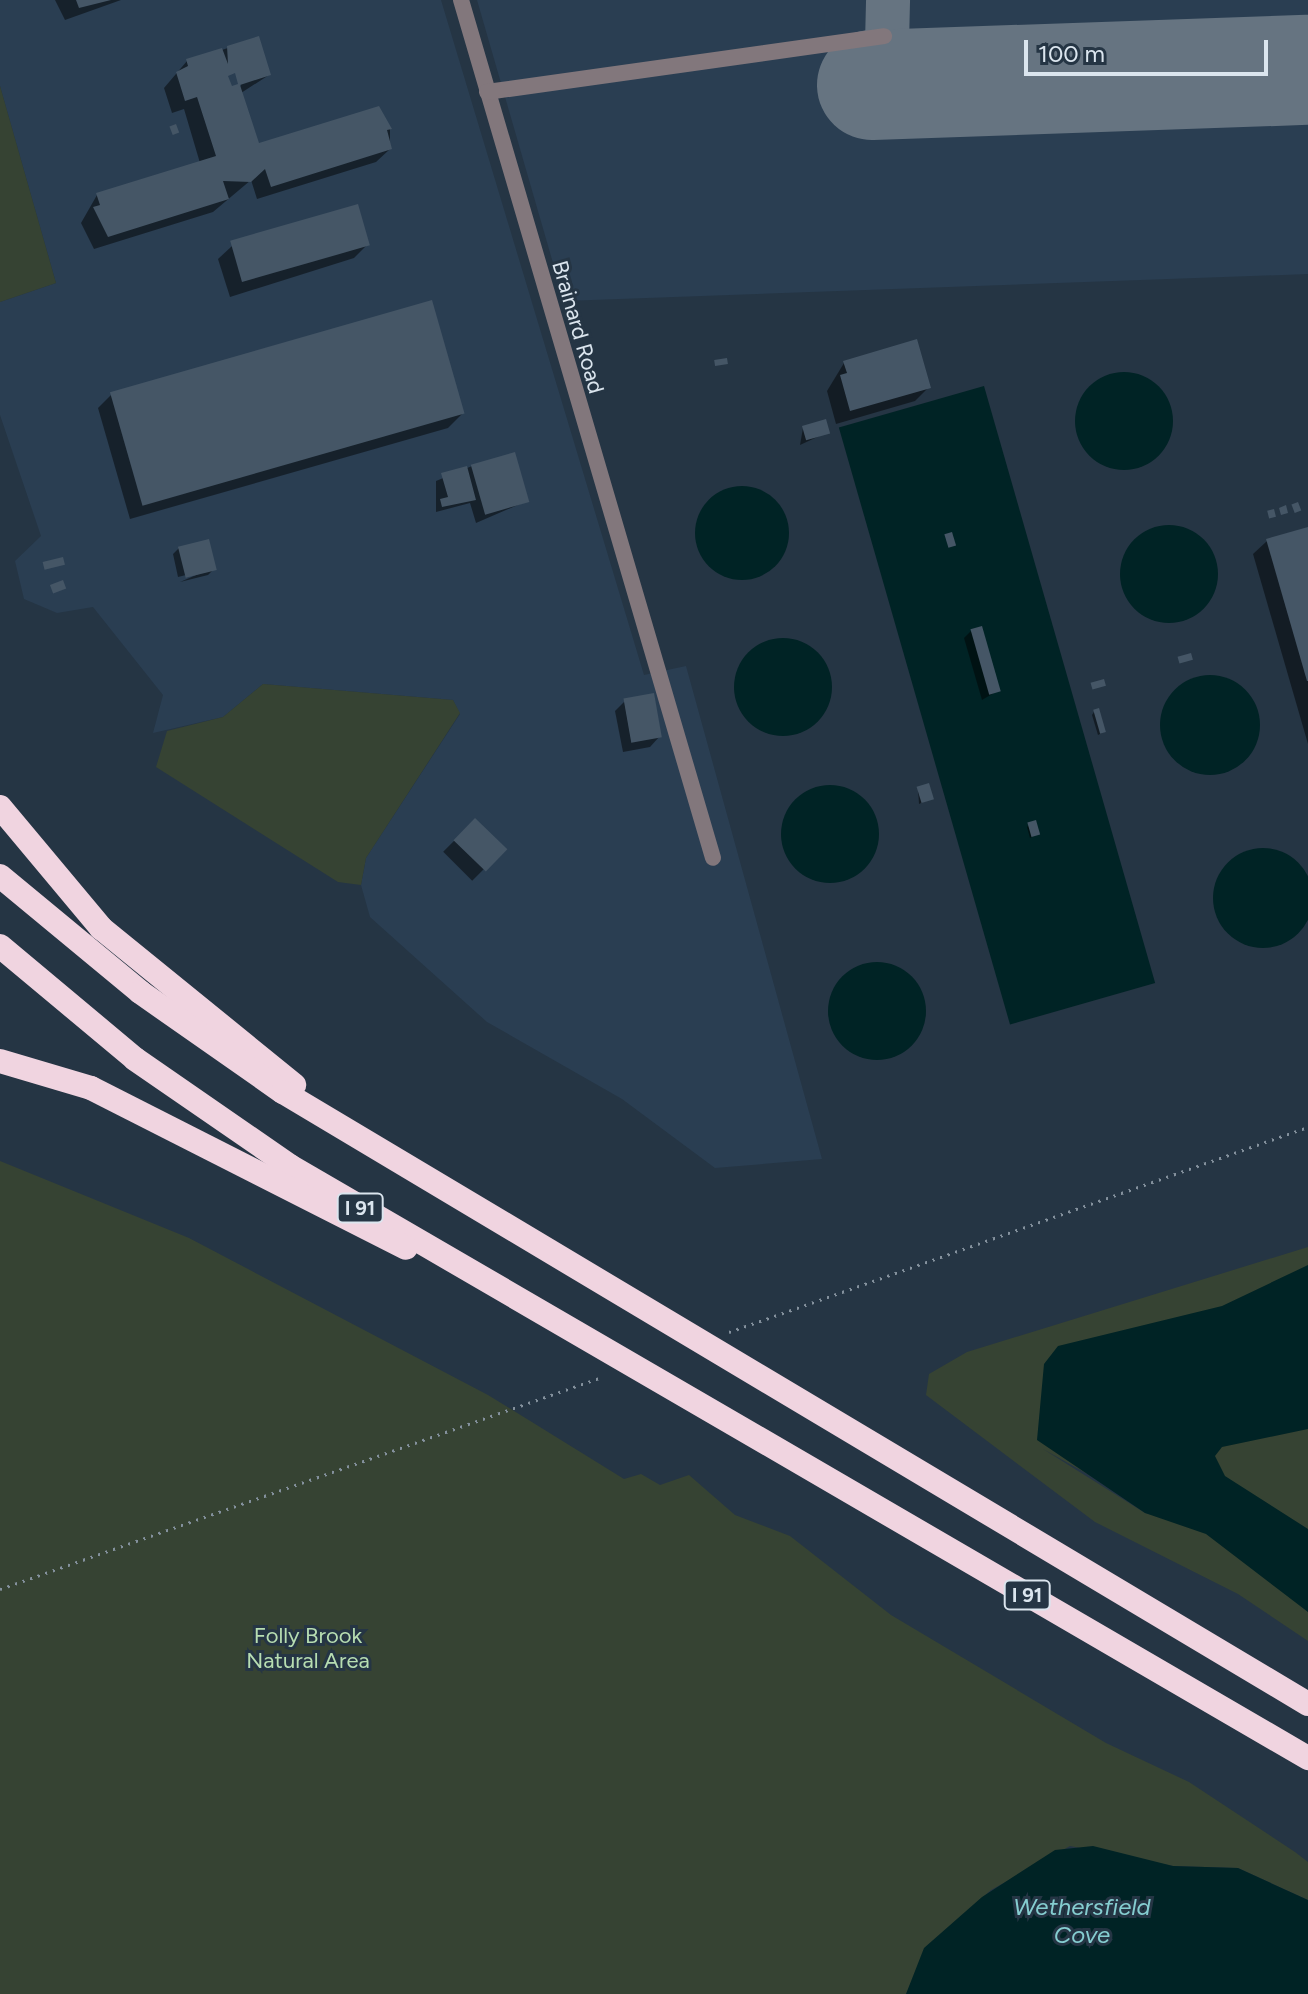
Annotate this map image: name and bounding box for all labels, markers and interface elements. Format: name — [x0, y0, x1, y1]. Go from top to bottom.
scale bar — [1028, 24, 1272, 74]
text: 100 m — [1038, 39, 1105, 68]
street label: Brainard Road — [546, 257, 610, 397]
road number: I 91 — [336, 1192, 384, 1224]
road number: I 91 — [1003, 1579, 1051, 1611]
park label: Folly Brook Natural Area — [246, 1622, 370, 1674]
water label: Wethersfield Cove — [1013, 1893, 1151, 1949]

